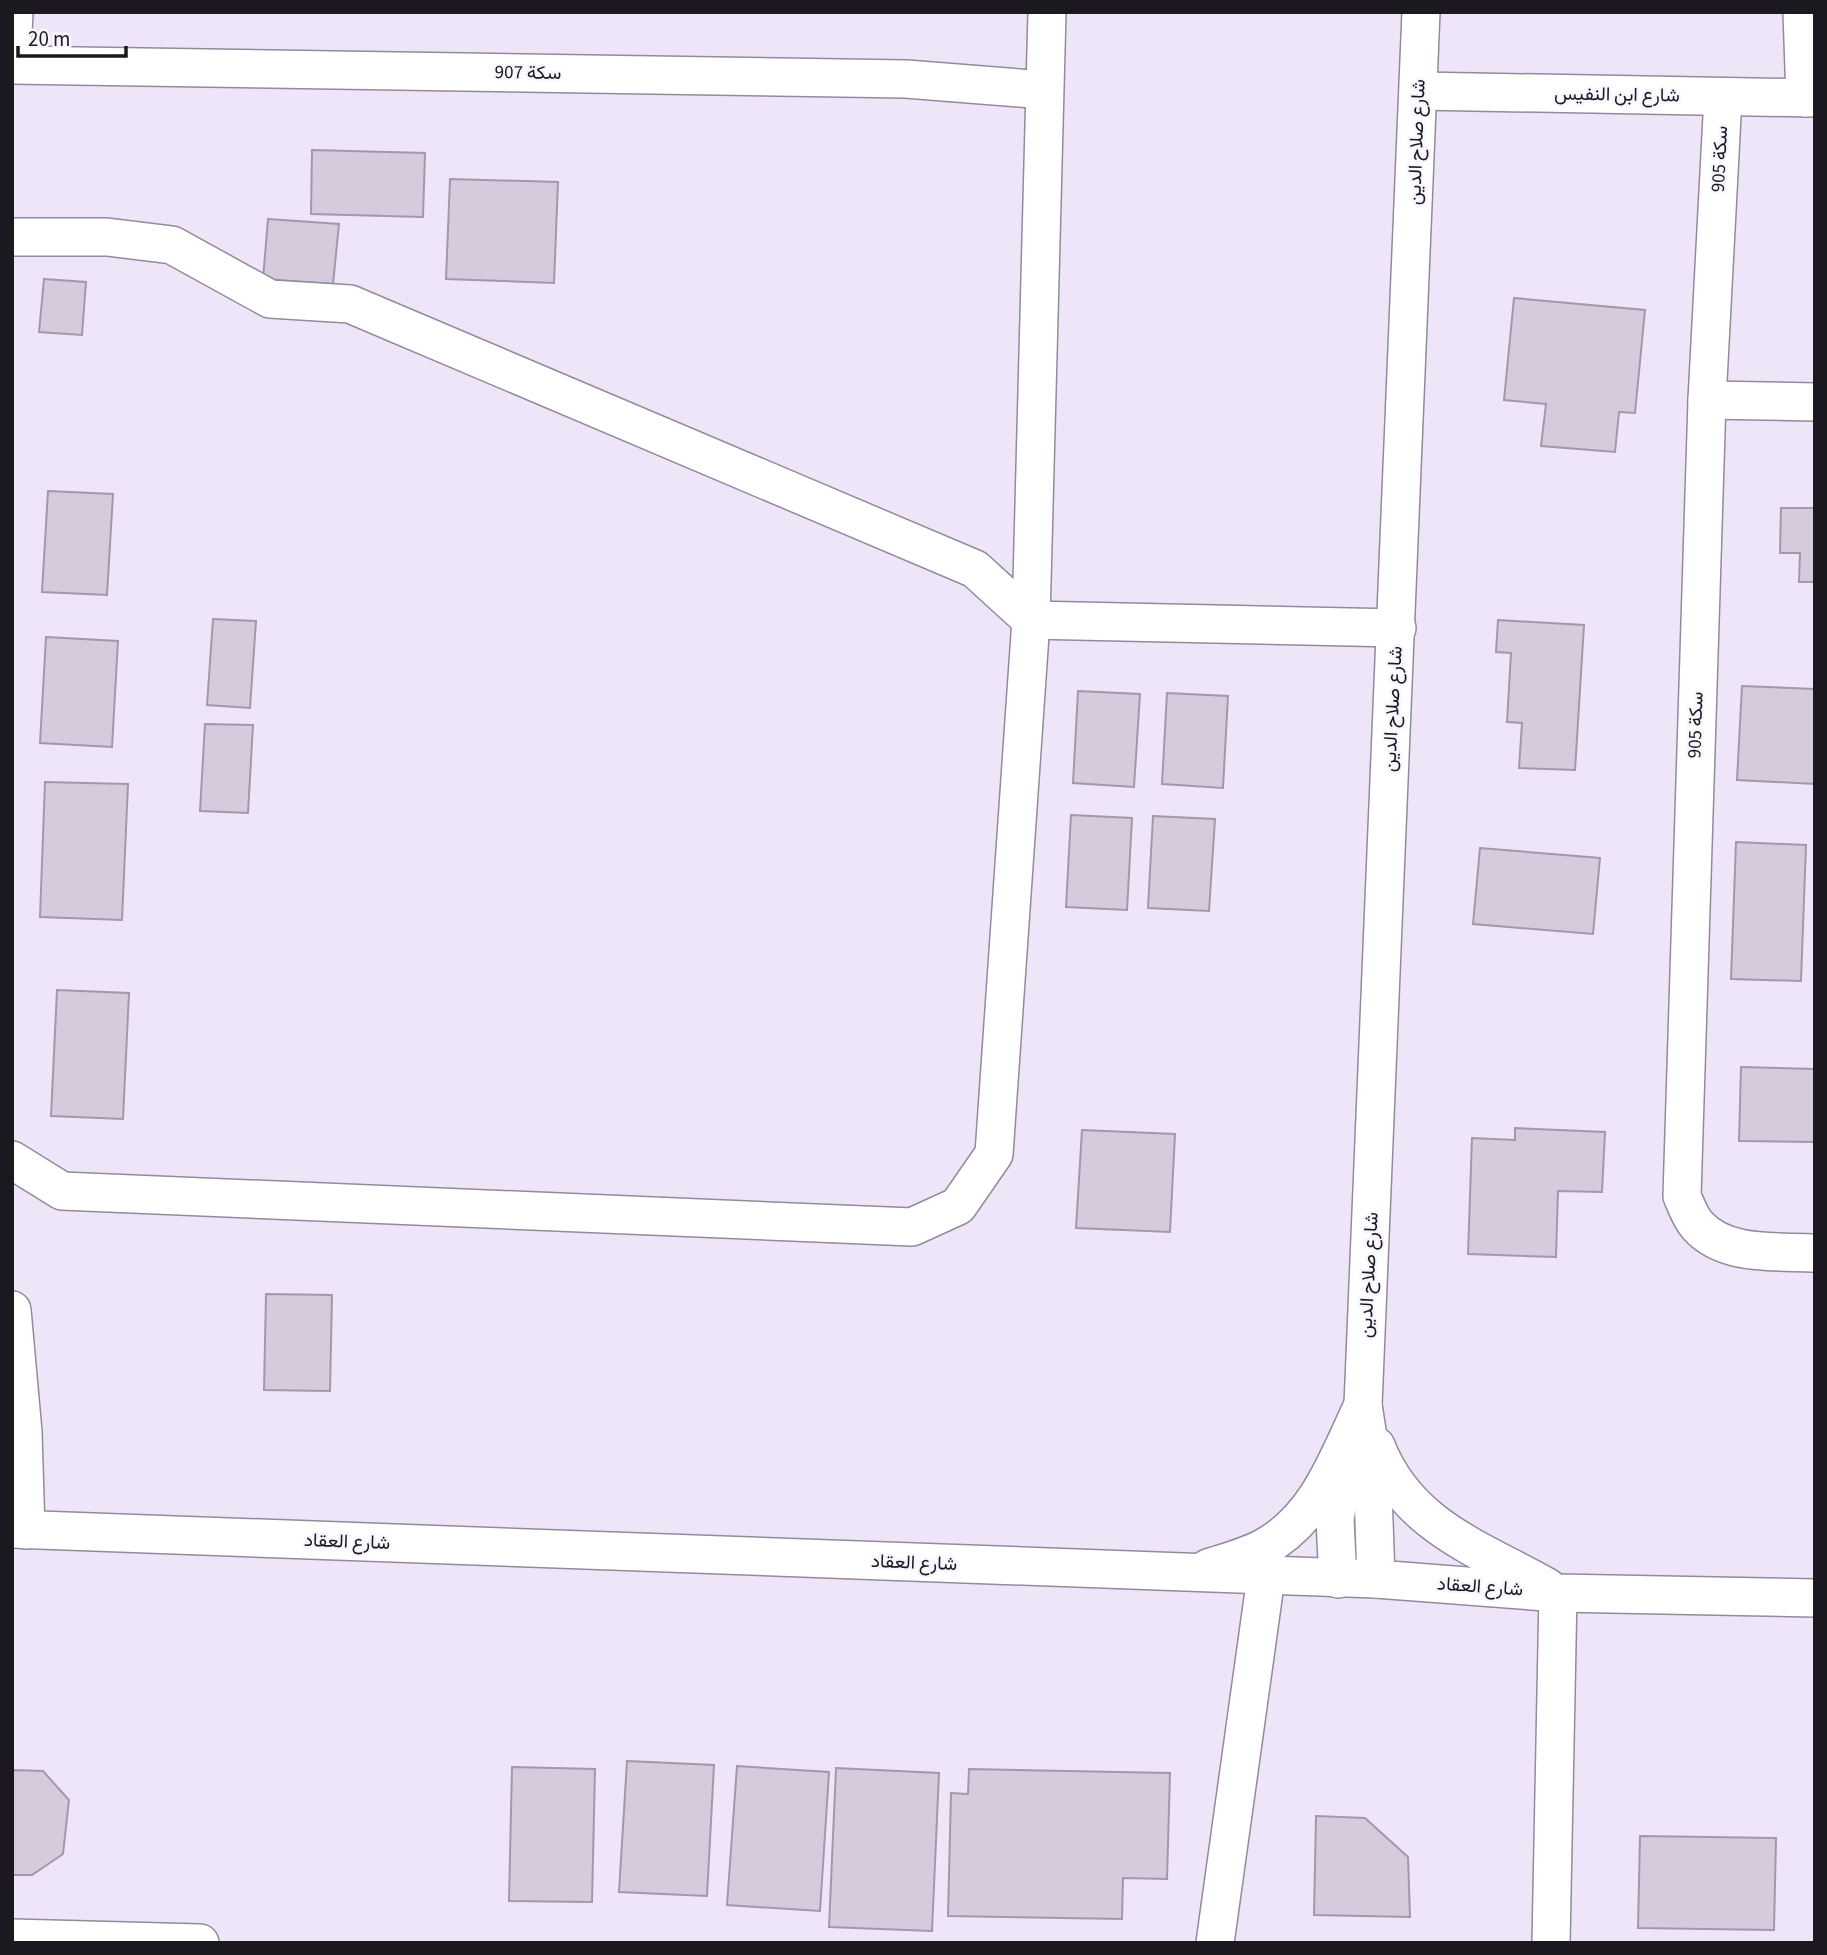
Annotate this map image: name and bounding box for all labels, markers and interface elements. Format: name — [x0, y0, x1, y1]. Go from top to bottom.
scale bar — [18, 14, 126, 58]
text: 20 m — [28, 24, 70, 54]
street label: سكة 907 — [494, 59, 562, 87]
street label: شارع صلاح الدين — [1401, 78, 1433, 205]
street label: شارع ابن النفيس — [1554, 80, 1680, 110]
street label: سكة 905 — [1705, 125, 1735, 193]
street label: شارع صلاح الدين — [1376, 645, 1410, 773]
street label: سكة 905 — [1681, 691, 1711, 759]
street label: شارع صلاح الدين — [1352, 1211, 1386, 1339]
street label: شارع العقاد — [303, 1527, 391, 1557]
street label: شارع العقاد — [870, 1548, 958, 1578]
street label: شارع العقاد — [1436, 1571, 1524, 1603]

